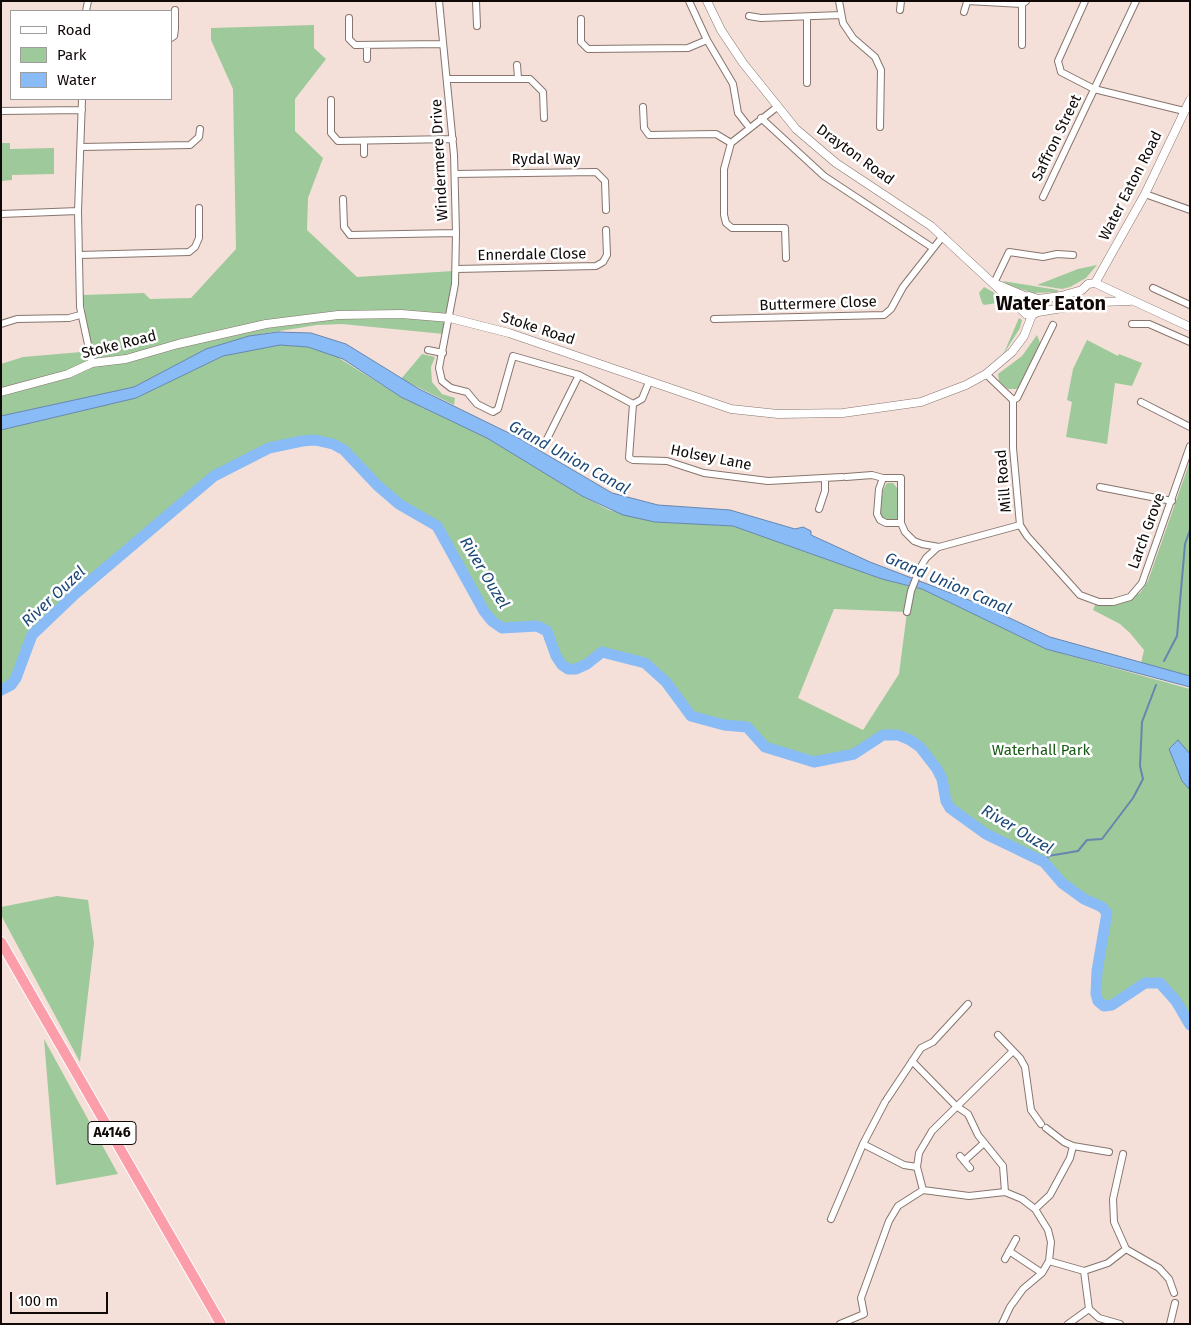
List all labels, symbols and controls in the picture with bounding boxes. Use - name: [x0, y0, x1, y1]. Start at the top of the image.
- legend: [10, 10, 172, 100]
- text: Road: [57, 21, 92, 39]
- text: Park: [57, 46, 87, 64]
- text: Water: [57, 71, 96, 89]
- street label: Saffron Street: [1028, 92, 1086, 184]
- street label: Windermere Drive: [428, 99, 452, 221]
- street label: Drayton Road: [813, 121, 897, 189]
- street label: Water Eaton Road: [1096, 128, 1166, 244]
- street label: Rydal Way: [512, 151, 580, 169]
- street label: Ennerdale Close: [477, 245, 587, 265]
- district label: Water Eaton: [996, 292, 1106, 316]
- street label: Buttermere Close: [759, 293, 877, 315]
- street label: Stoke Road: [499, 309, 577, 349]
- street label: Stoke Road: [80, 327, 158, 363]
- water label: Grand Union Canal: [505, 417, 633, 499]
- street label: Holsey Lane: [669, 441, 753, 475]
- street label: Mill Road: [992, 449, 1016, 513]
- street label: Larch Grove: [1125, 490, 1169, 572]
- water label: River Ouzel: [455, 534, 513, 612]
- water label: Grand Union Canal: [882, 549, 1014, 619]
- water label: River Ouzel: [18, 563, 90, 631]
- park label: Waterhall Park: [992, 742, 1090, 760]
- water label: River Ouzel: [978, 801, 1056, 859]
- road number: A4146: [88, 1122, 136, 1144]
- scale bar: [12, 1282, 110, 1314]
- text: 100 m: [18, 1292, 58, 1310]

